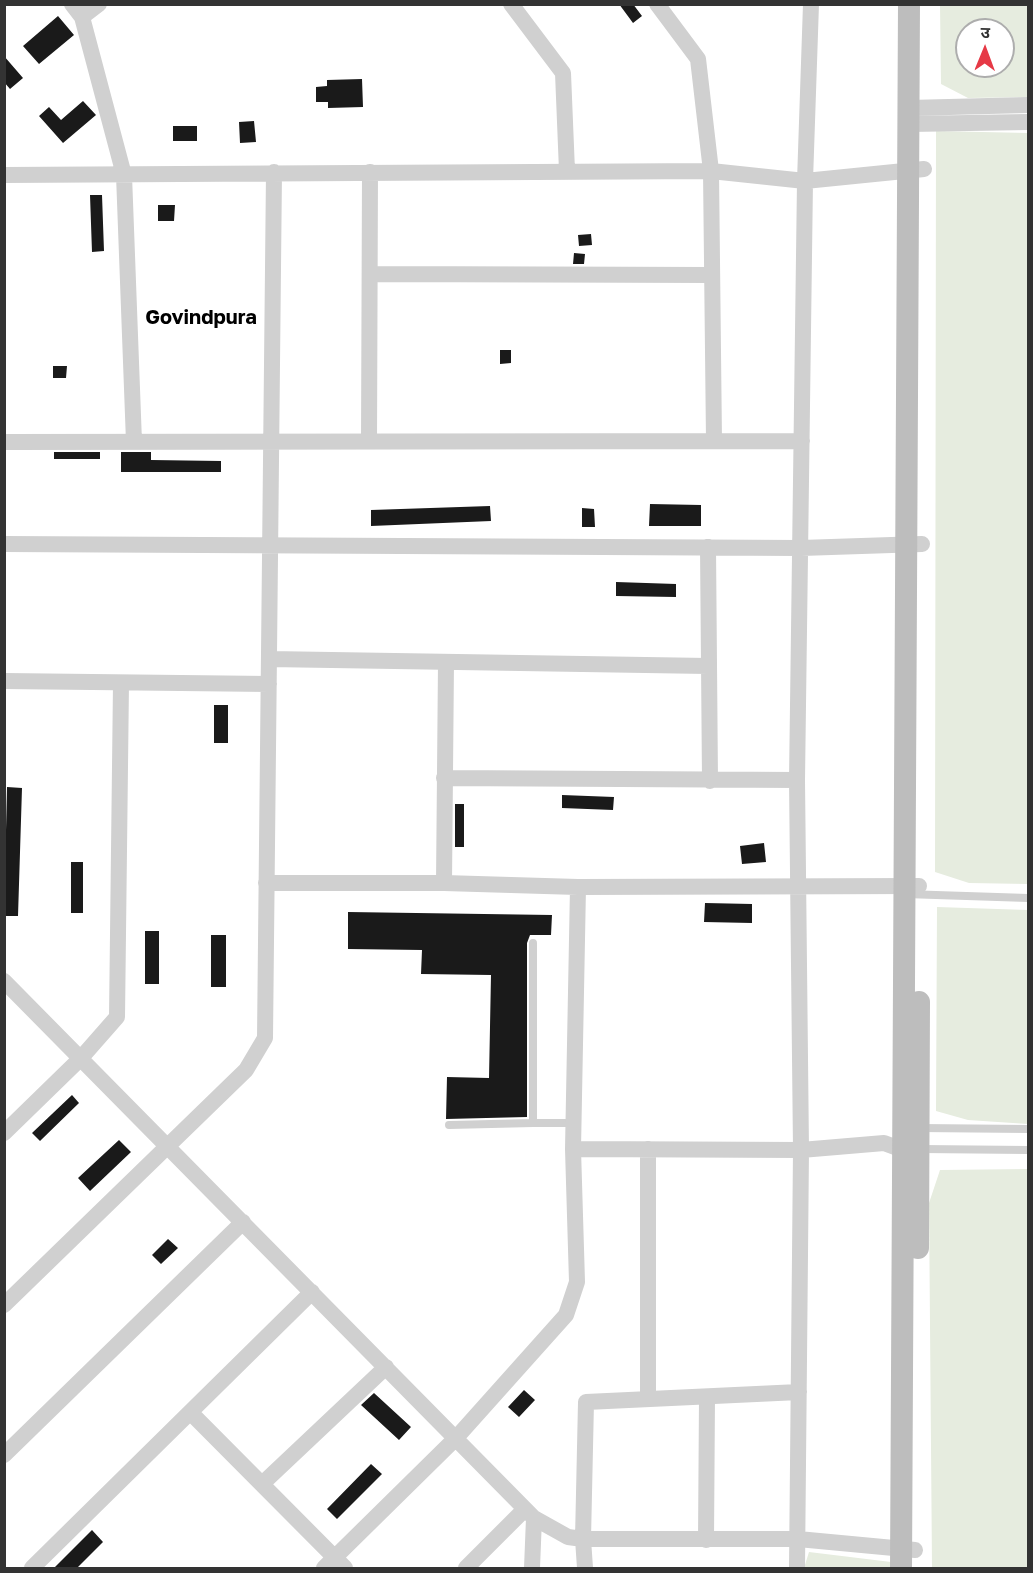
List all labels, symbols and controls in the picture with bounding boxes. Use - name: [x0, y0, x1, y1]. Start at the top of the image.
- north arrow: [955, 18, 1015, 78]
- text: उ: [980, 22, 990, 42]
- district label: Govindpura: [145, 306, 257, 330]

